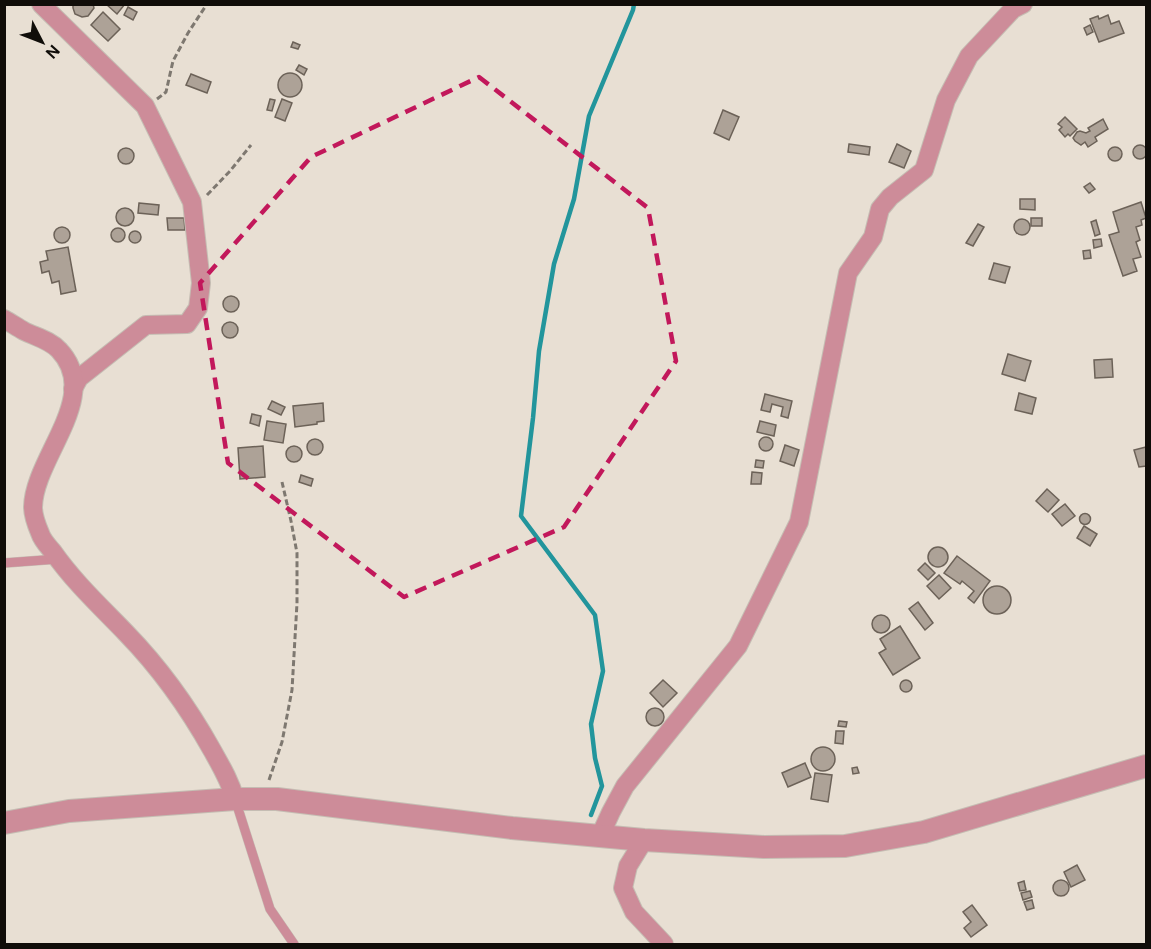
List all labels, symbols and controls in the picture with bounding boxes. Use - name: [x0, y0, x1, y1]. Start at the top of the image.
- north arrow: [12, 12, 72, 72]
- text: N: [41, 40, 64, 63]

